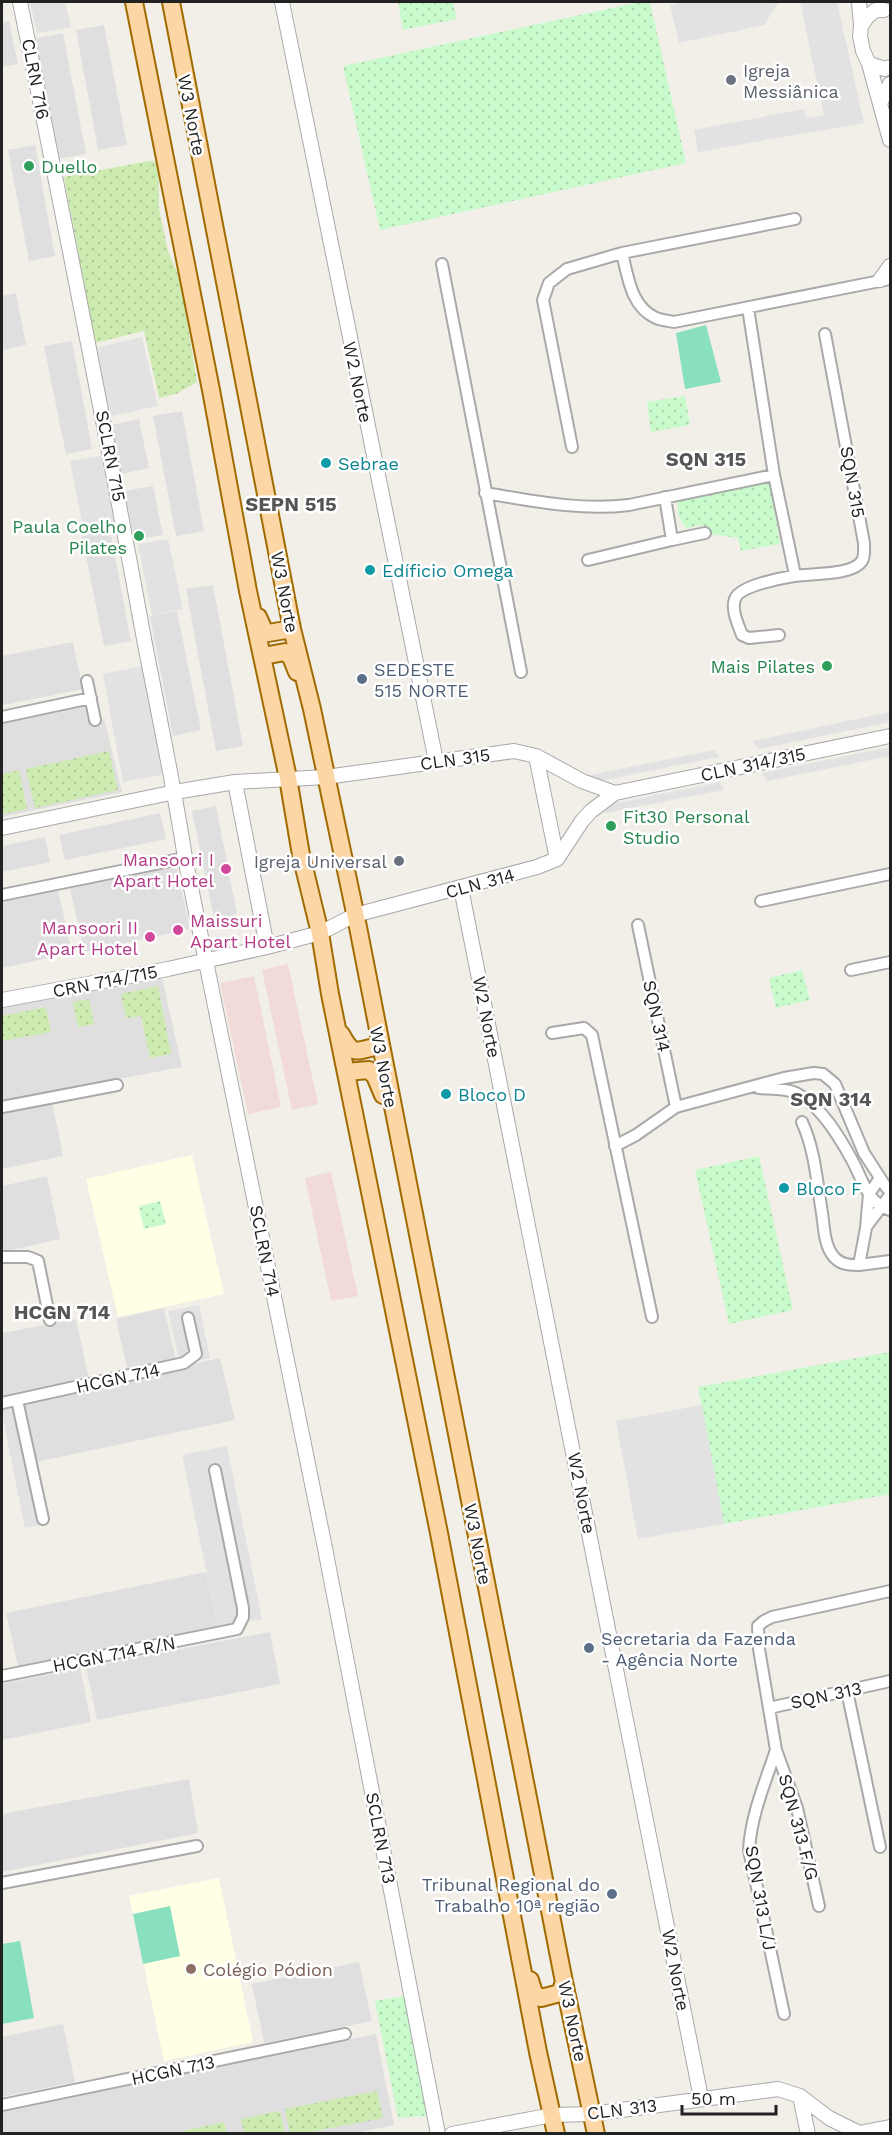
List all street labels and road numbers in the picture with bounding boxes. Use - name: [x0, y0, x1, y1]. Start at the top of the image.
- street label: CLRN 716: [18, 37, 54, 121]
- street label: W3 Norte: [174, 72, 210, 158]
- street label: W2 Norte: [339, 339, 377, 425]
- street label: SCLRN 715: [92, 408, 130, 504]
- street label: SQN 315: [836, 445, 870, 519]
- street label: W3 Norte: [267, 549, 303, 635]
- street label: CLN 314/315: [699, 743, 807, 785]
- street label: CLN 315: [419, 744, 491, 774]
- street label: CLN 314: [443, 864, 517, 902]
- street label: CRN 714/715: [51, 961, 159, 1001]
- street label: W2 Norte: [469, 974, 505, 1060]
- street label: SQN 314: [639, 978, 675, 1054]
- street label: W3 Norte: [366, 1024, 402, 1110]
- street label: SCLRN 714: [246, 1203, 284, 1299]
- street label: HCGN 714: [74, 1359, 162, 1397]
- street label: W2 Norte: [564, 1450, 600, 1536]
- street label: W3 Norte: [460, 1501, 496, 1587]
- street label: HCGN 714 R/N: [51, 1632, 177, 1676]
- street label: SQN 313: [788, 1677, 864, 1713]
- street label: SQN 313 F/G: [775, 1772, 823, 1882]
- street label: SCLRN 713: [362, 1790, 400, 1886]
- street label: SQN 313 L/J: [741, 1844, 781, 1952]
- street label: W2 Norte: [658, 1927, 694, 2013]
- street label: W3 Norte: [554, 1978, 592, 2064]
- street label: HCGN 713: [129, 2051, 217, 2089]
- street label: CLN 313: [586, 2094, 658, 2124]

